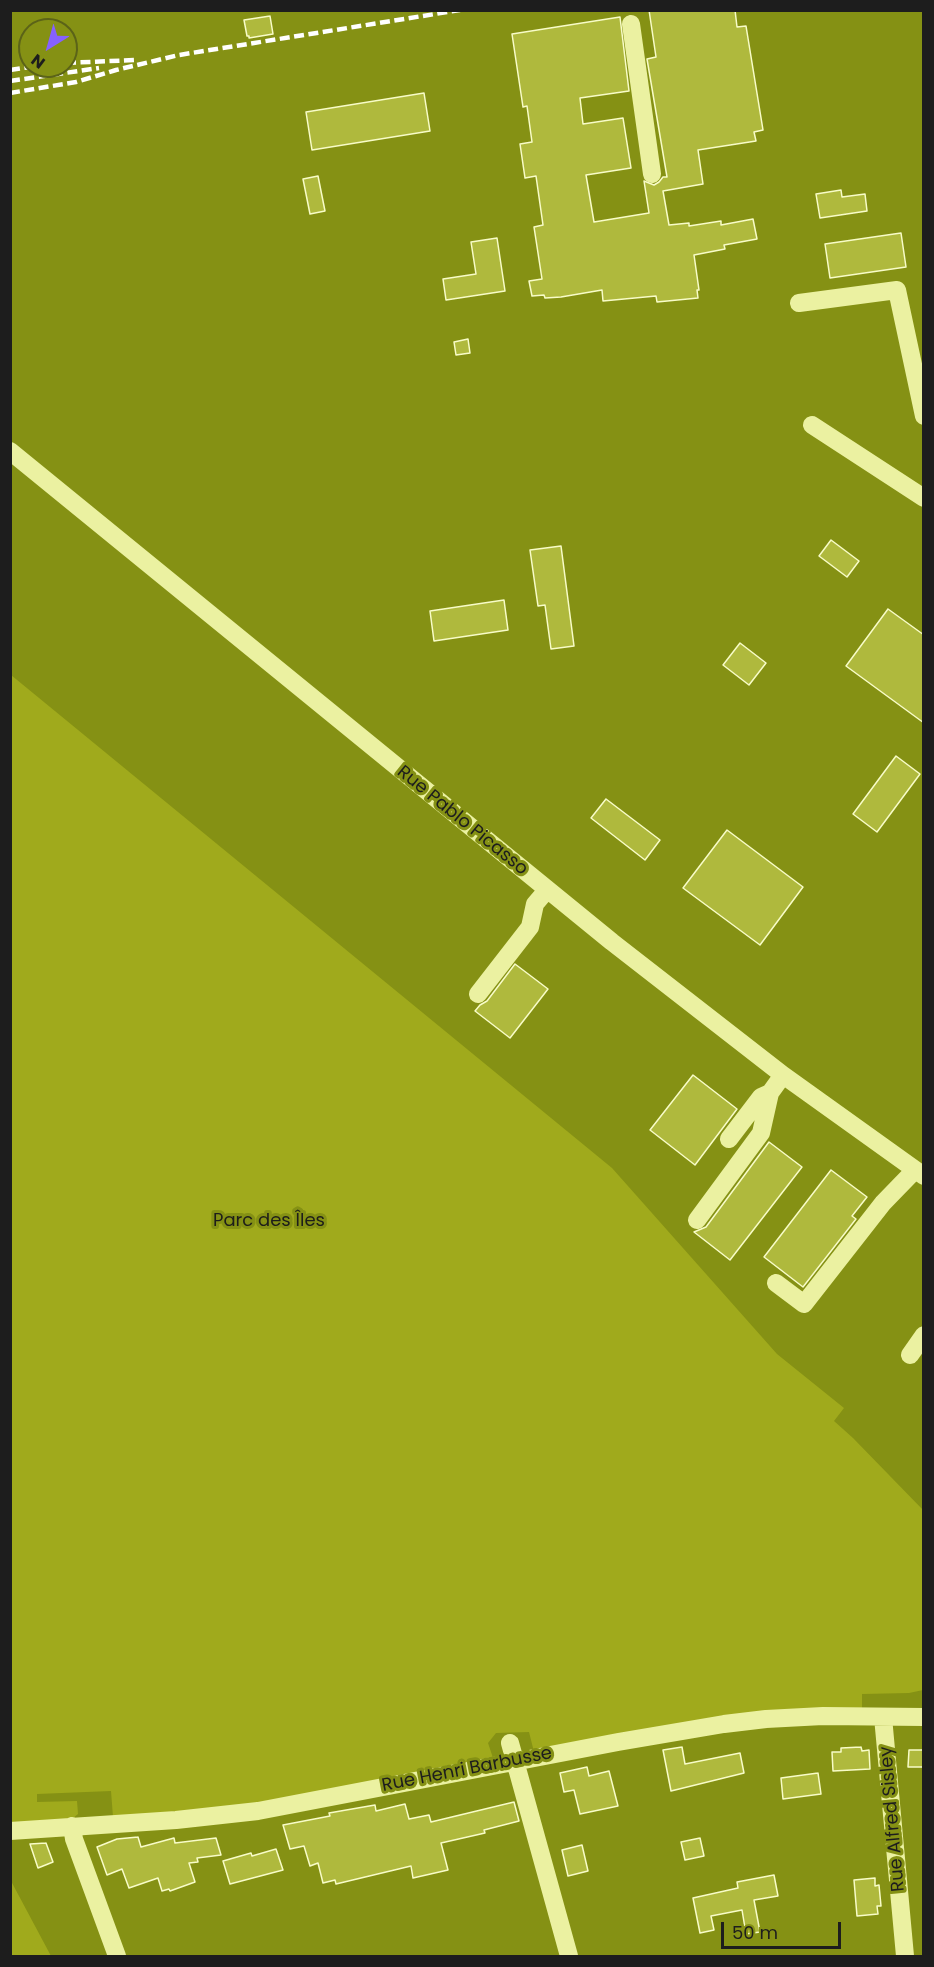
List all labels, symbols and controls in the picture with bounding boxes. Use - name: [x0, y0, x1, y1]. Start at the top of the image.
- north arrow: [18, 18, 78, 78]
- text: N: [26, 48, 50, 74]
- street label: Rue Pablo Picasso: [392, 762, 532, 880]
- park label: Parc des Îles: [213, 1210, 325, 1232]
- street label: Rue Henri Barbusse: [380, 1743, 554, 1797]
- street label: Rue Alfred Sisley: [876, 1745, 910, 1893]
- scale bar: [724, 1910, 844, 1948]
- text: 50 m: [732, 1920, 778, 1945]

